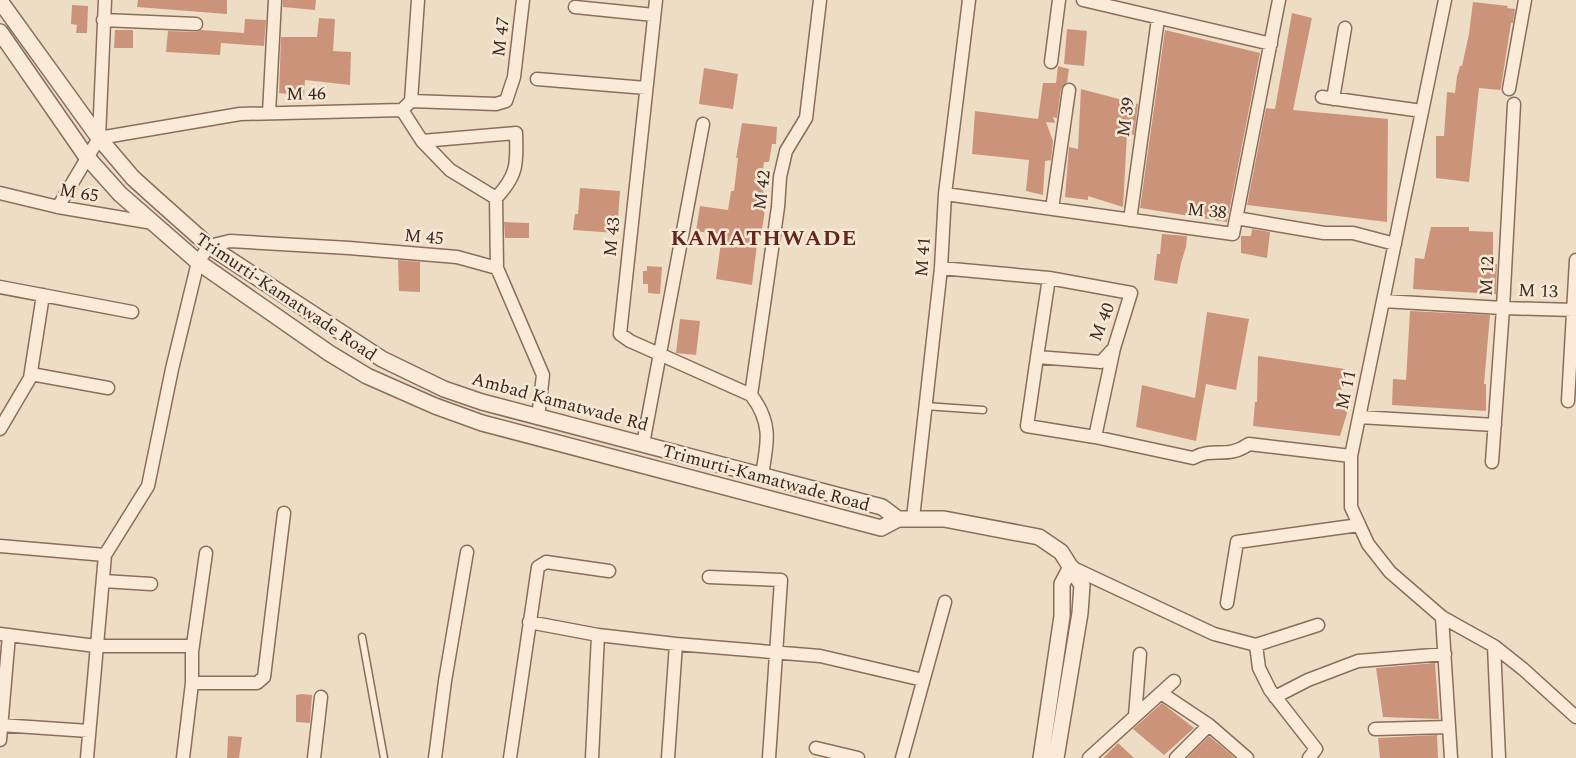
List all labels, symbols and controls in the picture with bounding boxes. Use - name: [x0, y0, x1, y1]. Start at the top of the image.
- street label: M 47: [485, 16, 517, 58]
- street label: M 46: [286, 80, 326, 108]
- street label: M 39: [1110, 95, 1142, 139]
- street label: M 42: [746, 169, 778, 211]
- street label: M 65: [57, 176, 101, 210]
- street label: M 38: [1186, 196, 1228, 226]
- street label: M 43: [596, 216, 628, 258]
- street label: M 45: [403, 222, 445, 252]
- district label: KAMATHWADE: [671, 222, 857, 255]
- street label: Trimurti-Kamatwade Road: [190, 226, 382, 368]
- street label: M 41: [908, 236, 938, 278]
- street label: M 12: [1472, 255, 1502, 297]
- street label: M 13: [1518, 277, 1558, 305]
- street label: M 40: [1082, 299, 1122, 345]
- street label: Ambad Kamatwade Rd: [469, 365, 651, 439]
- street label: M 11: [1329, 368, 1363, 412]
- street label: Trimurti-Kamatwade Road: [659, 437, 873, 519]

